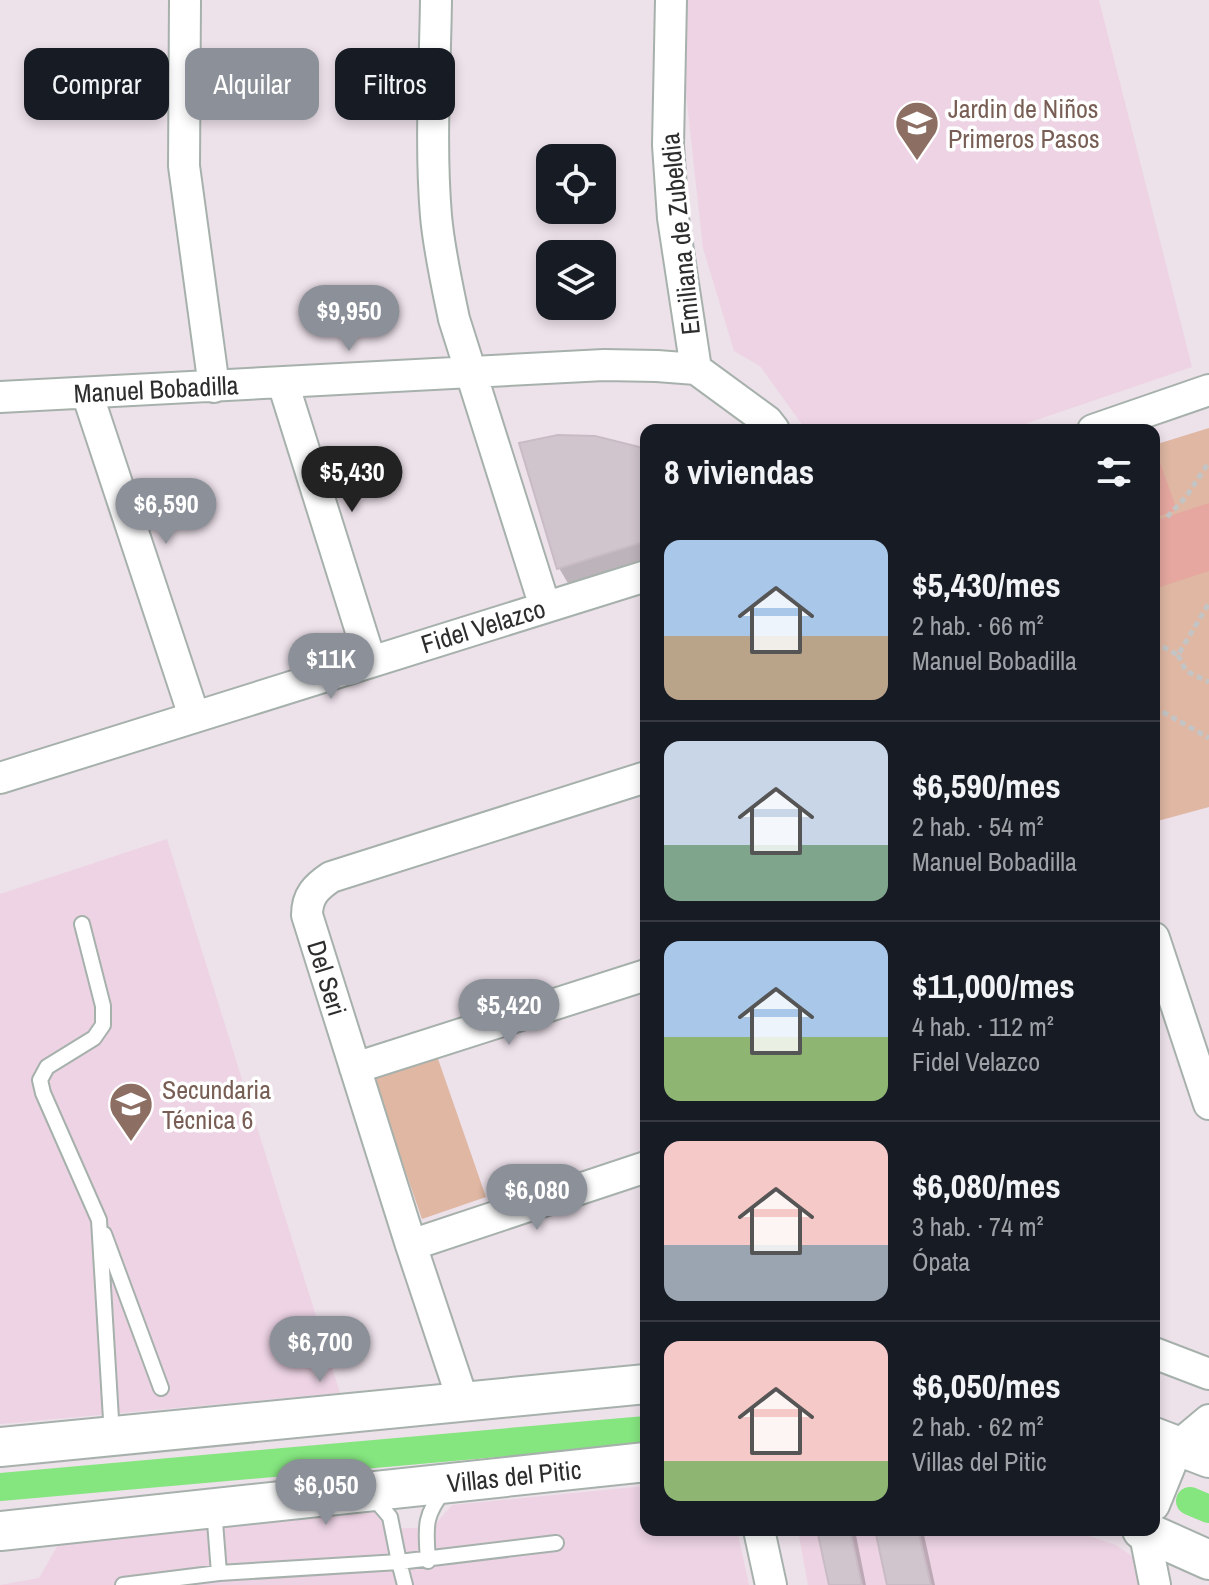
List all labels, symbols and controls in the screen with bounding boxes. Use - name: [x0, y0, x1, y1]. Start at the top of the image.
- chip: Comprar: [24, 48, 169, 120]
- chip: Alquilar: [185, 48, 319, 120]
- chip: Filtros: [335, 48, 455, 120]
- place label: Jardin de Niños Primeros Pasos: [948, 91, 1100, 156]
- school or university icon: Jardin de Niños Primeros Pasos: [893, 99, 941, 162]
- street label: Emiliana de Zubeldia: [652, 131, 708, 337]
- map controls: [536, 144, 616, 320]
- button: locate: [536, 144, 616, 224]
- button: layers: [536, 240, 616, 320]
- pin: $9,950: [284, 285, 414, 353]
- text: $9,950: [316, 293, 382, 328]
- street label: Manuel Bobadilla: [73, 367, 239, 411]
- pin: $5,430: [287, 446, 417, 514]
- text: 8 viviendas: [664, 449, 814, 495]
- icon: filters: [1092, 450, 1136, 494]
- text: $5,430: [319, 454, 385, 489]
- pin: $6,590: [101, 478, 231, 546]
- text: $6,590: [133, 486, 199, 521]
- text: $5,430/mes: [912, 562, 1061, 608]
- icon: home: [728, 572, 824, 668]
- street label: Fidel Velazco: [417, 591, 549, 661]
- text: 2 hab. · 66 m²: [912, 608, 1044, 643]
- pin: $11K: [284, 633, 378, 701]
- text: $11K: [306, 641, 356, 676]
- text: Manuel Bobadilla: [912, 643, 1077, 678]
- text: $6,590/mes: [912, 763, 1061, 809]
- icon: home: [728, 773, 824, 869]
- text: 2 hab. · 54 m²: [912, 809, 1044, 844]
- text: Manuel Bobadilla: [912, 844, 1077, 879]
- street label: Del Seri: [299, 936, 355, 1020]
- text: $11,000/mes: [912, 963, 1075, 1009]
- icon: home: [728, 973, 824, 1069]
- pin: $5,420: [444, 979, 574, 1047]
- text: $5,420: [476, 987, 542, 1022]
- text: 4 hab. · 112 m²: [912, 1009, 1054, 1044]
- text: Fidel Velazco: [912, 1044, 1040, 1079]
- place label: Secundaria Técnica 6: [162, 1072, 271, 1137]
- school or university icon: Secundaria Técnica 6: [107, 1080, 155, 1143]
- text: $6,080/mes: [912, 1163, 1061, 1209]
- pin: $6,080: [472, 1164, 602, 1232]
- text: $6,080: [504, 1172, 570, 1207]
- icon: home: [728, 1173, 824, 1269]
- text: 3 hab. · 74 m²: [912, 1209, 1044, 1244]
- text: Ópata: [912, 1244, 970, 1279]
- pin: $6,700: [255, 1316, 385, 1384]
- text: $6,700: [287, 1324, 353, 1359]
- text: $6,050/mes: [912, 1363, 1061, 1409]
- icon: home: [728, 1373, 824, 1469]
- text: 2 hab. · 62 m²: [912, 1409, 1044, 1444]
- text: Villas del Pitic: [912, 1444, 1047, 1479]
- street label: Villas del Pitic: [445, 1452, 583, 1500]
- pin: $6,050: [261, 1459, 391, 1527]
- text: $6,050: [293, 1467, 359, 1502]

